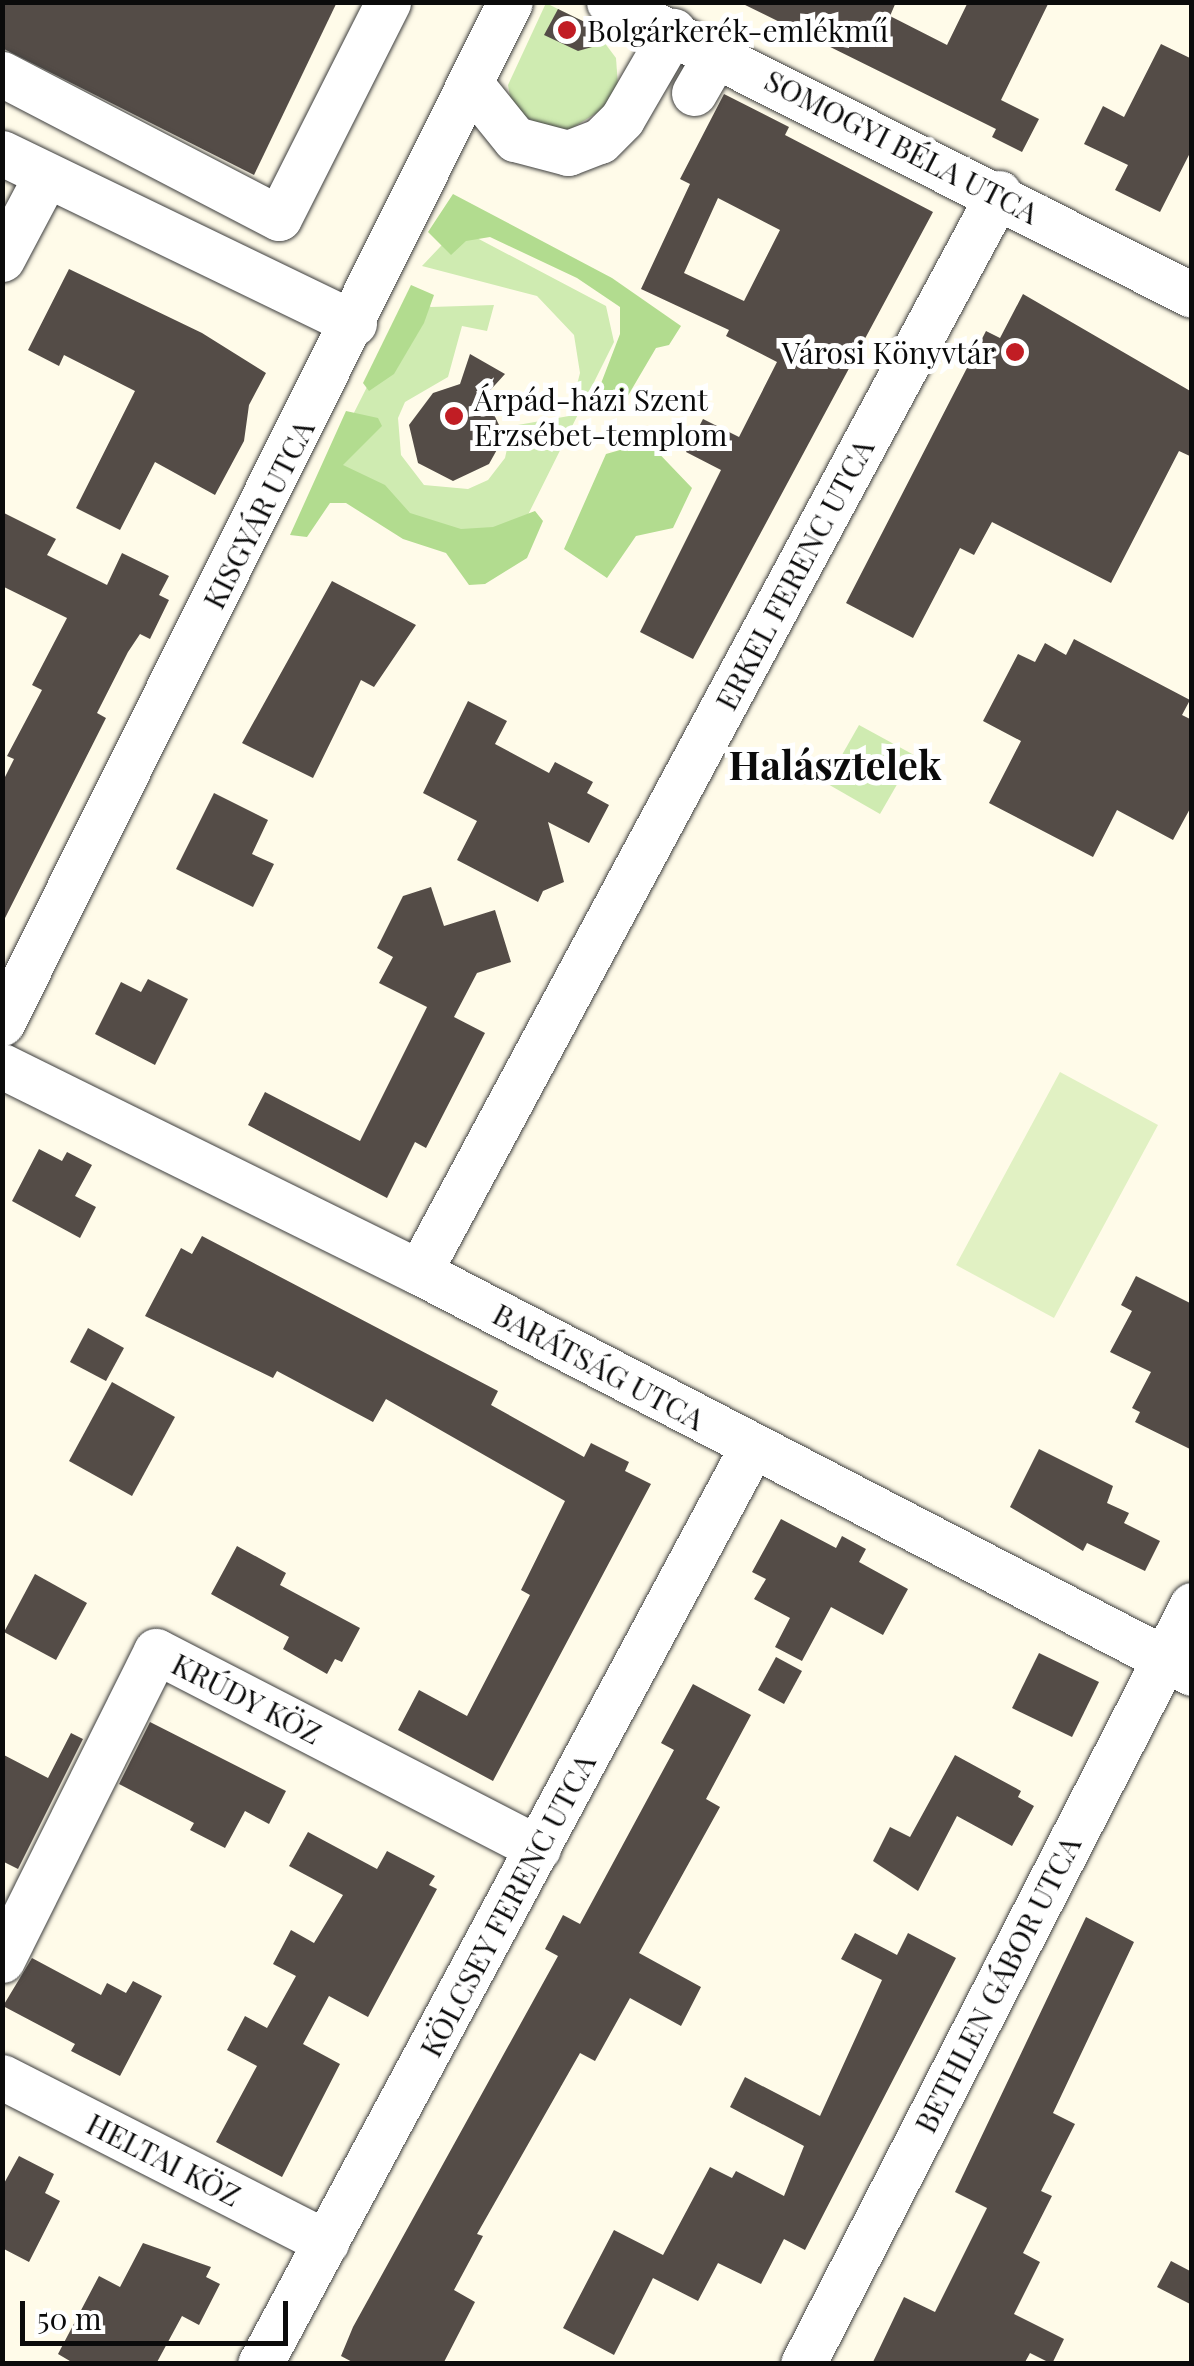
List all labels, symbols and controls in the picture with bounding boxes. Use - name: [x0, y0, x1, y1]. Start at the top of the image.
- place label: Bolgárkerék-emlékmű: [587, 12, 888, 48]
- marker: Bolgárkerék-emlékmű: [556, 19, 578, 41]
- street label: SOMOGYI BÉLA UTCA: [759, 61, 1045, 231]
- place label: Városi Könyvtár: [782, 334, 995, 370]
- marker: Városi Könyvtár: [1004, 341, 1026, 363]
- place label: Árpád-házi Szent Erzsébet-templom: [474, 381, 727, 452]
- marker: Árpád-házi Szent Erzsébet-templom: [443, 405, 465, 427]
- street label: KISGYÁR UTCA: [195, 414, 321, 614]
- street label: ERKEL FERENC UTCA: [707, 432, 881, 716]
- district label: Halásztelek: [729, 740, 941, 788]
- street label: BARÁTSÁG UTCA: [487, 1295, 711, 1437]
- street label: KRÚDY KÖZ: [166, 1645, 328, 1751]
- street label: KÖLCSEY FERENC UTCA: [412, 1747, 602, 2063]
- street label: BETHLEN GÁBOR UTCA: [906, 1830, 1088, 2138]
- street label: HELTAI KÖZ: [81, 2105, 247, 2213]
- scale bar: [25, 2281, 292, 2343]
- text: 50 m: [37, 2298, 102, 2338]

